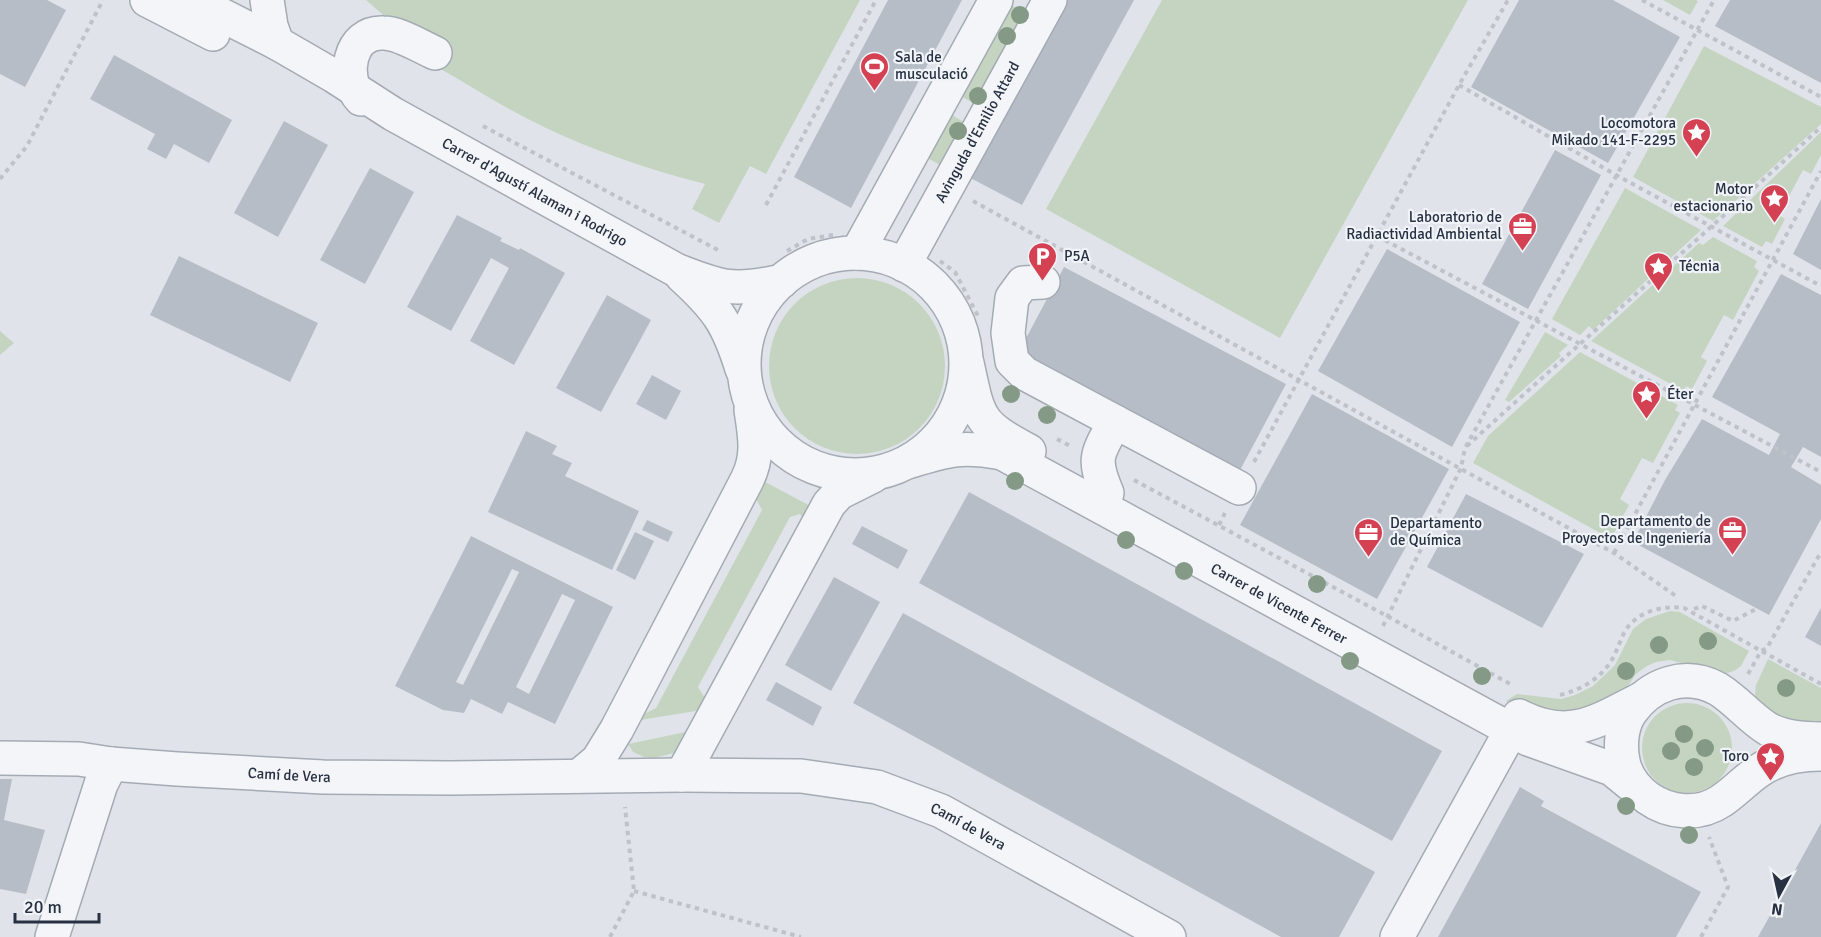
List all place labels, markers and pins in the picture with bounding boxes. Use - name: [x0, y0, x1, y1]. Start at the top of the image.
- place label: Sala de musculació: [895, 48, 968, 83]
- sports icon: Sala de musculació: [858, 50, 890, 92]
- place label: Locomotora Mikado 141-F-2295: [1551, 114, 1676, 149]
- place icon: Locomotora Mikado 141-F-2295: [1681, 116, 1713, 158]
- place label: Motor estacionario: [1674, 180, 1753, 215]
- place icon: Motor estacionario: [1758, 182, 1790, 224]
- place label: Laboratorio de Radiactividad Ambiental: [1346, 208, 1502, 243]
- office icon: Laboratorio de Radiactividad Ambiental: [1507, 210, 1539, 252]
- parking icon: P5A: [1027, 240, 1059, 282]
- place label: P5A: [1064, 247, 1090, 265]
- place icon: Técnia: [1642, 250, 1674, 292]
- place label: Técnia: [1679, 257, 1720, 275]
- place icon: Éter: [1630, 378, 1662, 420]
- place label: Éter: [1667, 384, 1694, 403]
- place label: Departamento de Proyectos de Ingeniería: [1562, 512, 1711, 547]
- place label: Departamento de Química: [1390, 514, 1482, 549]
- office icon: Departamento de Proyectos de Ingeniería: [1716, 514, 1748, 556]
- office icon: Departamento de Química: [1353, 516, 1385, 558]
- place icon: Toro: [1754, 740, 1786, 782]
- place label: Toro: [1722, 747, 1749, 765]

